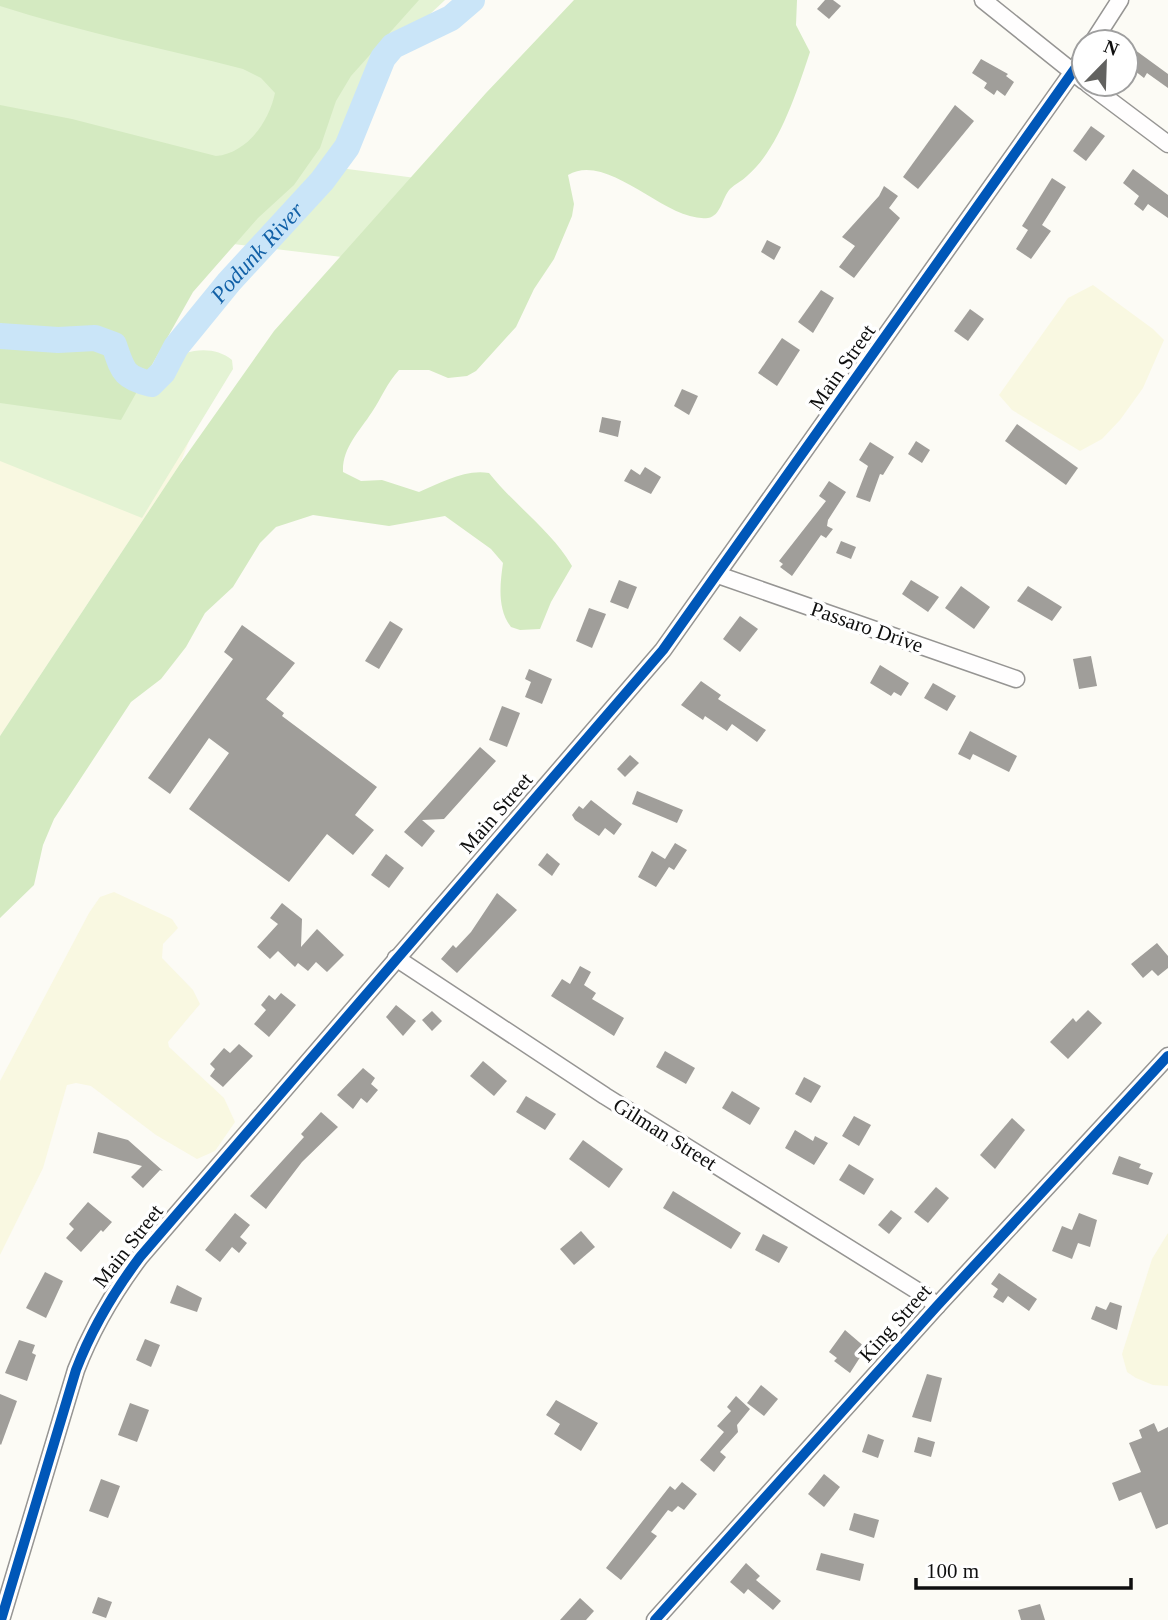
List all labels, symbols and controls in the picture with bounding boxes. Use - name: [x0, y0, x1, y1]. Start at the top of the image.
- north arrow: [1070, 28, 1140, 98]
- text: N: [1101, 35, 1122, 60]
- water label: Podunk River: [205, 197, 309, 308]
- street label: Main Street: [804, 320, 880, 414]
- street label: Passaro Drive: [808, 597, 926, 657]
- street label: Main Street: [455, 768, 537, 858]
- street label: Gilman Street: [609, 1093, 721, 1175]
- street label: Main Street: [88, 1200, 168, 1292]
- street label: King Street: [854, 1279, 936, 1367]
- scale bar: [916, 1546, 1131, 1590]
- text: 100 m: [926, 1559, 979, 1583]

